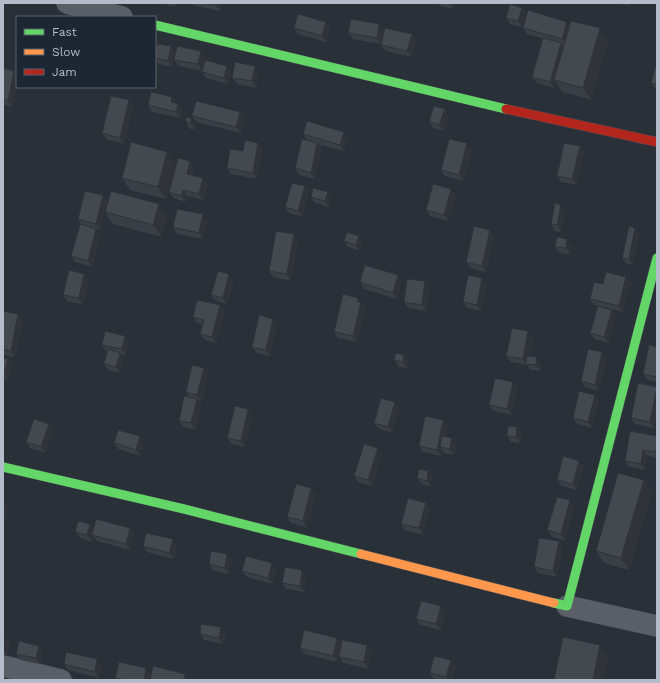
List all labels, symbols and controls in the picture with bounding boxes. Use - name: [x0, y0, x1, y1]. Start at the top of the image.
- legend: [16, 16, 156, 88]
- text: Fast: [52, 25, 77, 39]
- text: Slow: [52, 45, 80, 59]
- text: Jam: [52, 65, 77, 79]

